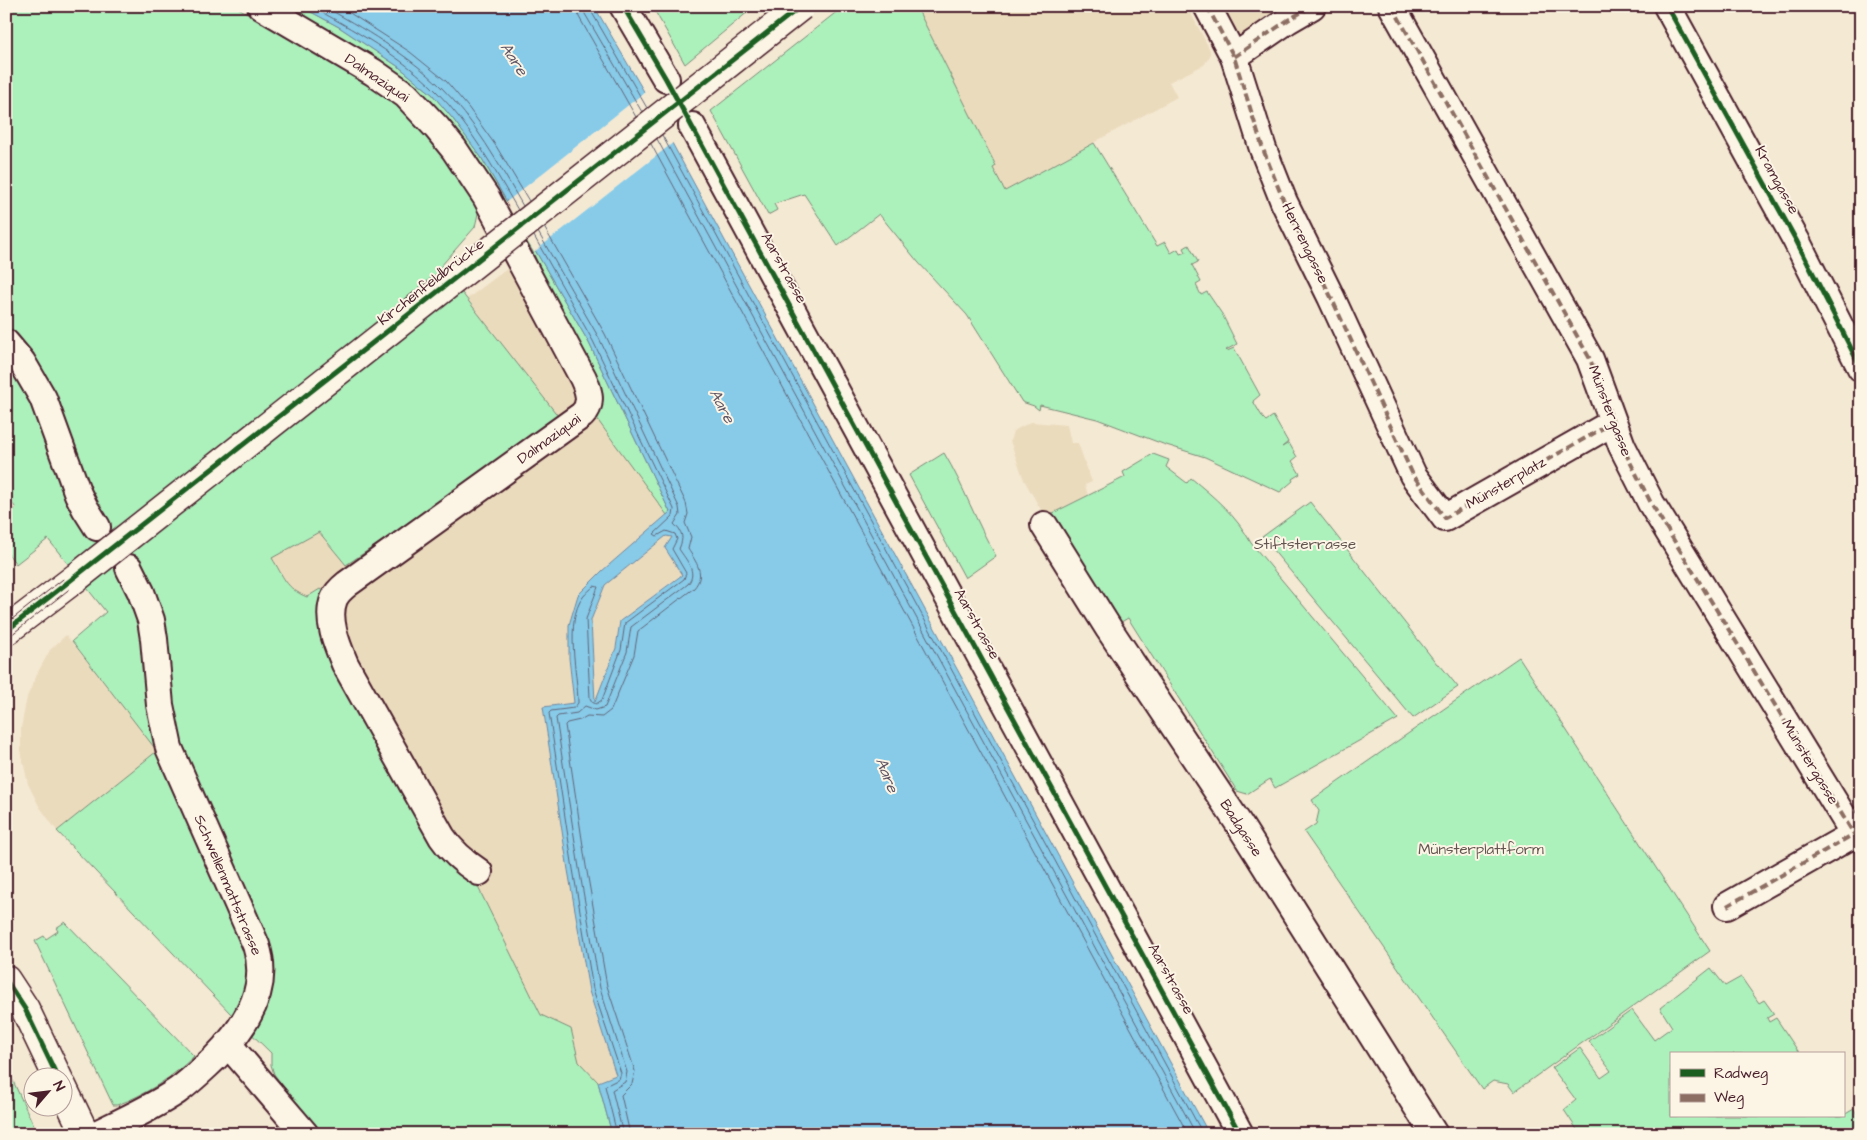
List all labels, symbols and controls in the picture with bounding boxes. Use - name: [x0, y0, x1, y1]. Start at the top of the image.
- water label: Aare: [495, 38, 534, 81]
- street label: Dalmaziquai: [340, 49, 414, 108]
- street label: Kramgasse: [1749, 142, 1804, 218]
- street label: Herrengasse: [1275, 199, 1334, 288]
- street label: Aarstrasse: [756, 229, 812, 307]
- street label: Kirchenfeldbrücke: [373, 234, 489, 330]
- street label: Münstergasse: [1582, 362, 1637, 460]
- water label: Aare: [704, 385, 741, 428]
- street label: Dalmaziquai: [513, 408, 586, 469]
- street label: Münsterplatz: [1462, 451, 1550, 514]
- park label: Stiftsterrasse: [1254, 534, 1356, 555]
- street label: Aarstrasse: [949, 585, 1005, 663]
- street label: Münstergasse: [1775, 715, 1844, 809]
- water label: Aare: [870, 754, 904, 797]
- street label: Badgasse: [1214, 795, 1267, 861]
- street label: Schwellenmattstrasse: [189, 811, 267, 959]
- park label: Münsterplattform: [1418, 839, 1544, 860]
- street label: Aarstrasse: [1143, 940, 1199, 1018]
- legend: [1670, 1052, 1844, 1118]
- text: Radweg: [1714, 1063, 1768, 1085]
- north arrow: [22, 1068, 72, 1118]
- text: N: [48, 1078, 70, 1095]
- text: Weg: [1714, 1087, 1744, 1109]

